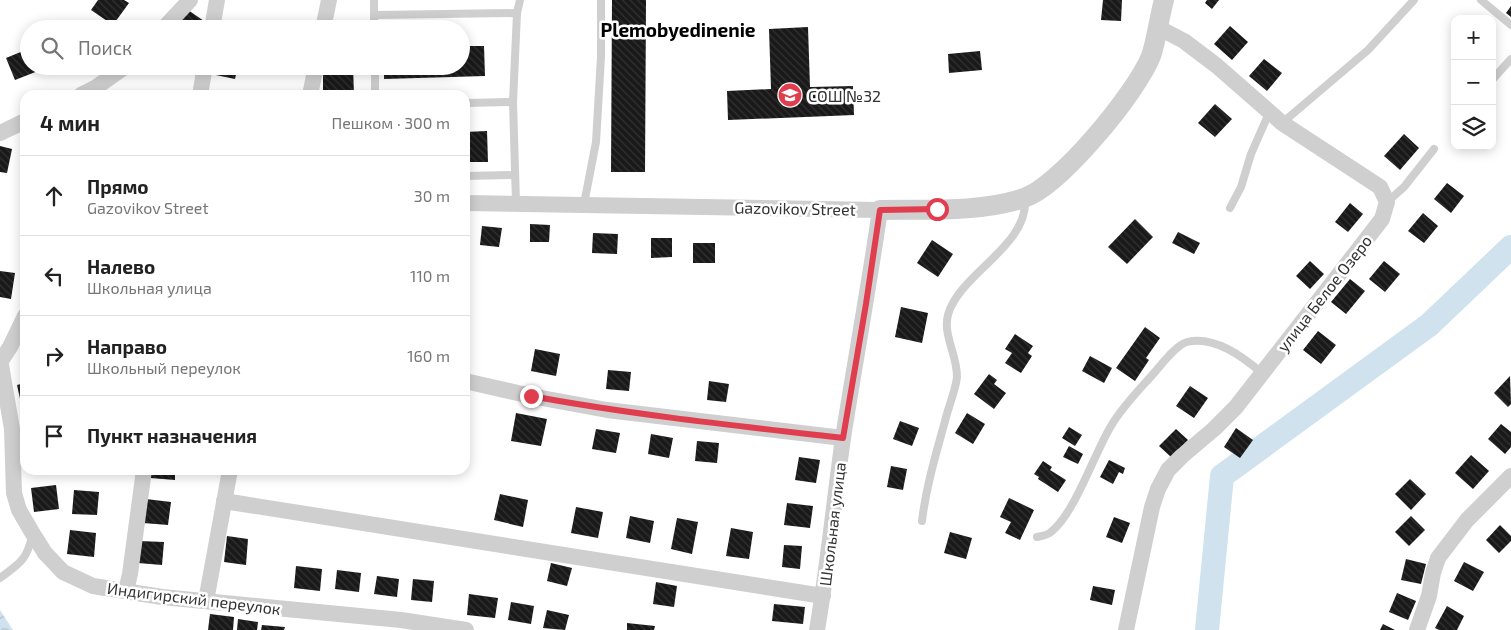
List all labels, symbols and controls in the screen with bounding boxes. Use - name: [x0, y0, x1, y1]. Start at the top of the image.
- map controls: [1451, 15, 1496, 150]
- button: +: [1451, 15, 1496, 60]
- district label: Plemobyedinenie: [600, 18, 756, 42]
- search box: [20, 20, 470, 75]
- icon: search: [38, 34, 66, 62]
- text: Поиск: [78, 36, 132, 59]
- button: −: [1451, 60, 1496, 105]
- school or university icon: СОШ №32: [777, 82, 803, 108]
- place label: СОШ №32: [808, 86, 881, 105]
- button: layers: [1451, 105, 1496, 150]
- text: 4 мин: [40, 110, 100, 135]
- text: Пешком · 300 m: [331, 113, 450, 132]
- text: Прямо: [87, 175, 149, 198]
- icon: ahead: [40, 182, 68, 210]
- text: 30 m: [414, 186, 450, 205]
- street label: Gazovikov Street: [734, 197, 856, 219]
- text: Gazovikov Street: [87, 198, 208, 217]
- route start: [926, 198, 949, 221]
- street label: улица Белое Озеро: [1273, 231, 1376, 356]
- text: Налево: [87, 255, 155, 278]
- icon: left: [40, 262, 68, 290]
- text: 110 m: [410, 266, 450, 285]
- text: Школьная улица: [87, 278, 212, 297]
- text: Направо: [87, 335, 167, 358]
- icon: right: [40, 342, 68, 370]
- text: 160 m: [407, 346, 450, 365]
- text: Школьный переулок: [87, 358, 241, 377]
- route end: [520, 385, 543, 408]
- icon: arrive: [40, 422, 68, 450]
- text: Пункт назначения: [87, 424, 257, 447]
- street label: Школьная улица: [815, 461, 850, 587]
- street label: Индигирский переулок: [106, 578, 282, 619]

